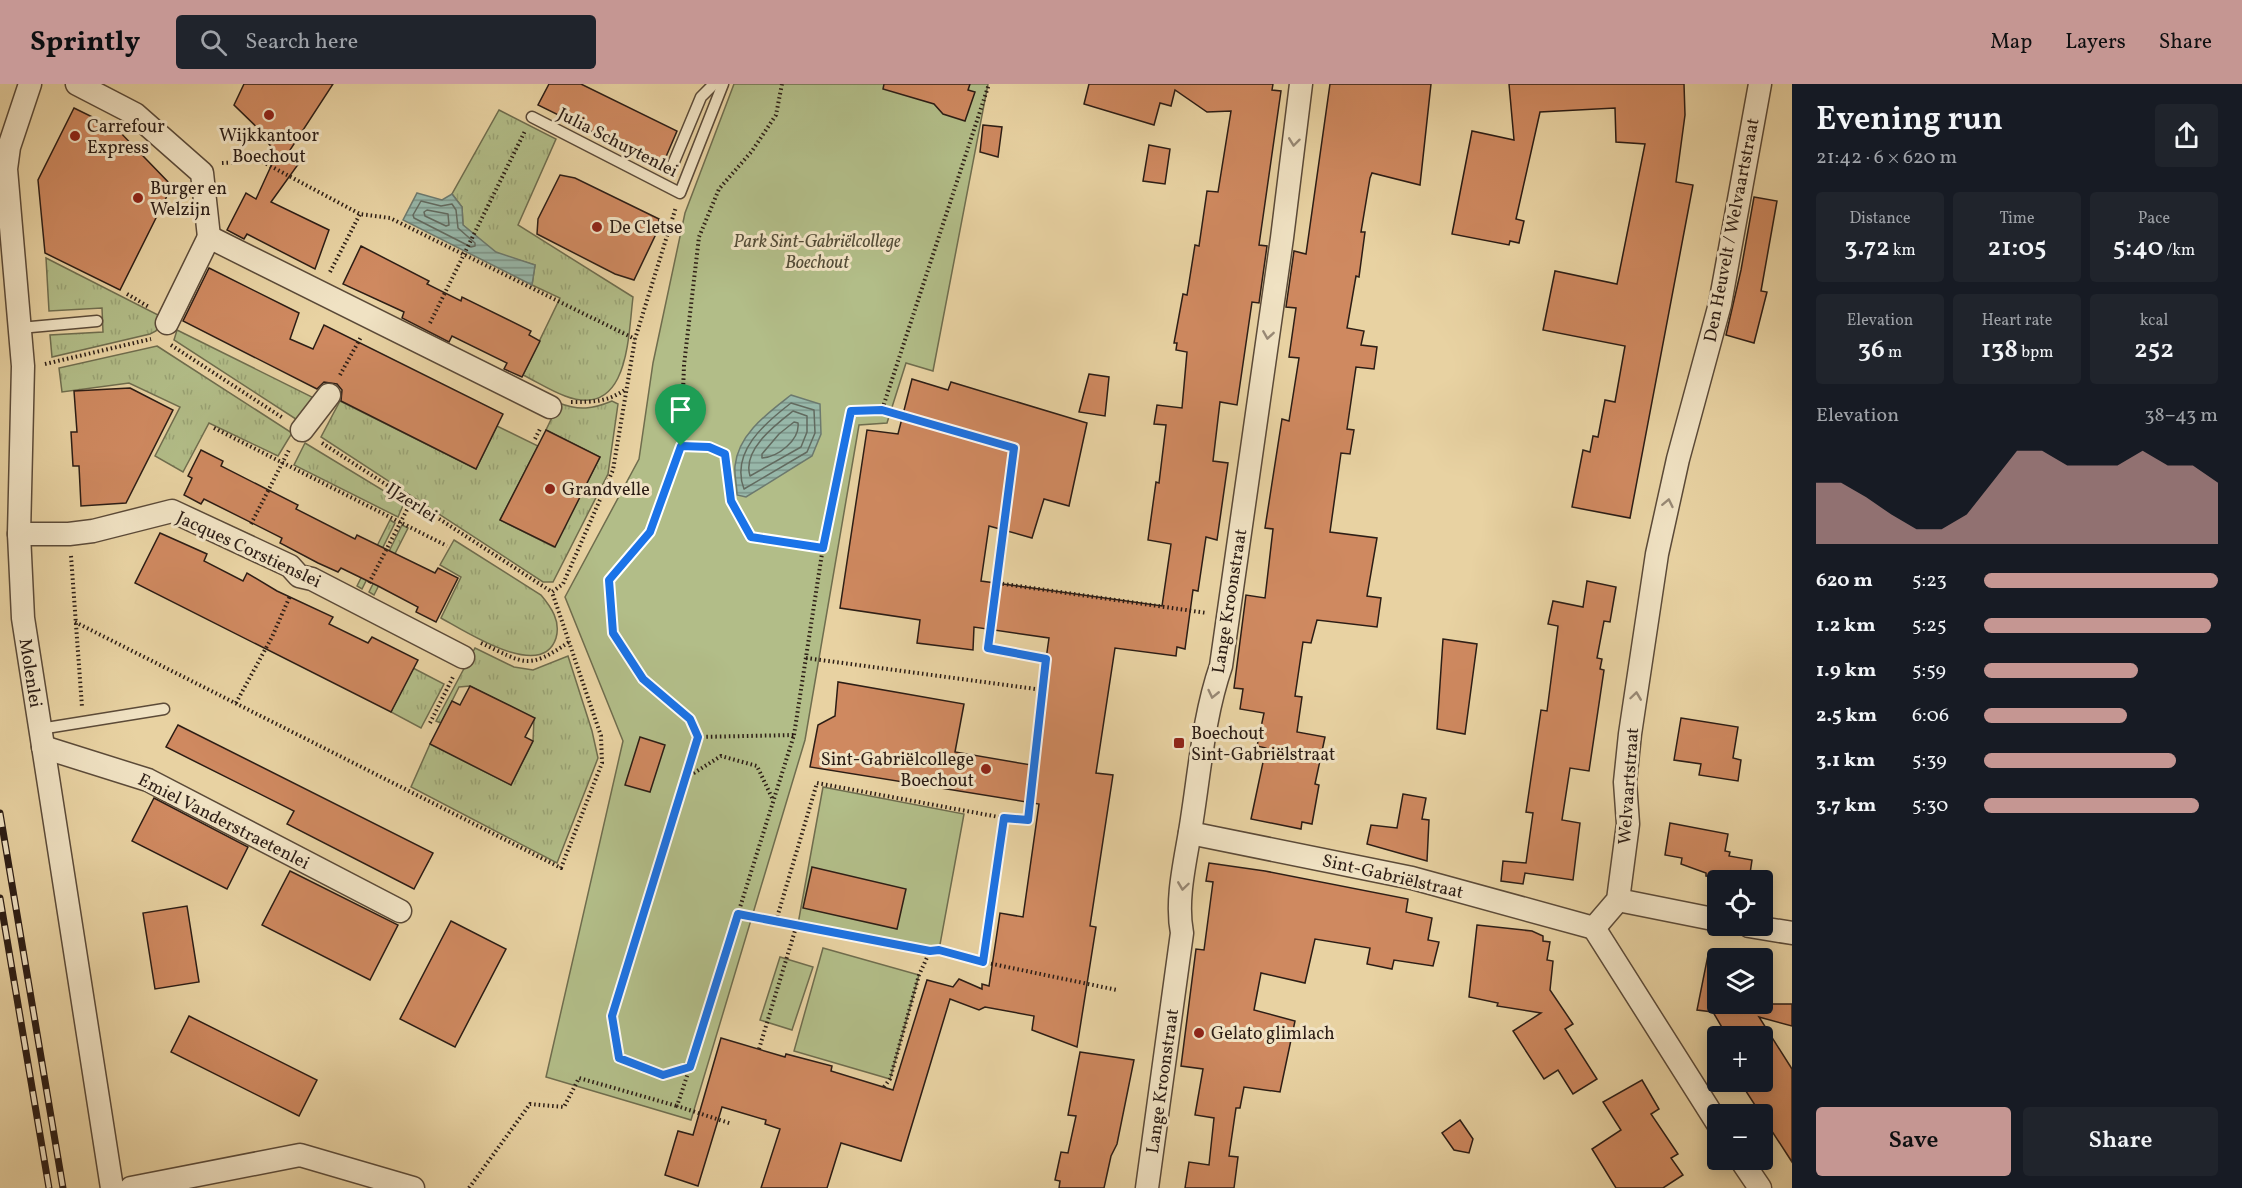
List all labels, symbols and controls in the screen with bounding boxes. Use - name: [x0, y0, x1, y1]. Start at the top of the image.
- search box: [176, 15, 596, 69]
- text: Sprintly: [30, 23, 140, 62]
- icon: search: [197, 26, 230, 59]
- text: Search here: [245, 27, 358, 58]
- text: Map: [1990, 28, 2032, 57]
- text: Layers: [2065, 28, 2126, 57]
- text: Share: [2159, 28, 2212, 57]
- text: Evening run: [1816, 98, 2003, 144]
- street label: Julia Schuytenlei: [553, 102, 682, 184]
- button: share: [2155, 104, 2218, 167]
- marker: Wijkkantoor Boechout: [262, 108, 276, 122]
- place label: Carrefour Express: [87, 115, 165, 161]
- street label: Den Heuvelt / Welvaartstraat: [1698, 116, 1766, 345]
- place label: Wijkkantoor Boechout: [219, 124, 319, 170]
- marker: Carrefour Express: [68, 129, 82, 143]
- one-way arrow: [1288, 137, 1301, 147]
- text: 21:42 · 6 × 620 m: [1816, 144, 1957, 172]
- place label: Burger en Welzijn: [150, 177, 227, 223]
- marker: Burger en Welzijn: [131, 191, 145, 205]
- text: Distance: [1849, 208, 1911, 230]
- text: Time: [1999, 208, 2035, 230]
- text: Pace: [2138, 208, 2170, 230]
- place label: De Cletse: [609, 216, 683, 241]
- marker: De Cletse: [590, 220, 604, 234]
- park label: Park Sint-Gabriëlcollege Boechout: [733, 230, 901, 276]
- text: 3.72: [1844, 230, 1890, 266]
- text: 21:05: [1987, 230, 2047, 266]
- text: 5:40: [2113, 230, 2163, 266]
- text: km: [1890, 240, 1916, 262]
- text: /km: [2163, 240, 2195, 262]
- text: Elevation: [1847, 310, 1913, 332]
- text: Heart rate: [1982, 310, 2052, 332]
- text: kcal: [2140, 310, 2168, 332]
- one-way arrow: [1262, 331, 1274, 340]
- text: 36: [1858, 332, 1885, 368]
- text: 138: [1981, 332, 2018, 368]
- text: 252: [2134, 332, 2174, 368]
- text: m: [1885, 342, 1902, 364]
- text: bpm: [2018, 342, 2053, 364]
- pin: [655, 384, 706, 446]
- icon: arrive: [664, 393, 697, 426]
- text: Elevation: [1816, 402, 1899, 430]
- text: 38–43 m: [2144, 402, 2218, 430]
- street label: IJzerlei: [381, 477, 442, 529]
- place label: Grandvelle: [562, 478, 650, 503]
- marker: Grandvelle: [543, 482, 557, 496]
- one-way arrow: [1661, 499, 1674, 509]
- street label: Jacques Corstienslei: [172, 506, 325, 595]
- street label: Lange Kroonstraat: [1207, 527, 1254, 675]
- text: 620 m: [1816, 567, 1873, 595]
- text: 5:23: [1912, 567, 1947, 595]
- text: 1.2 km: [1816, 612, 1876, 640]
- text: 5:25: [1912, 612, 1947, 640]
- street label: Molenlei: [12, 637, 47, 710]
- text: 1.9 km: [1816, 657, 1876, 685]
- text: 5:59: [1912, 657, 1946, 685]
- one-way arrow: [1207, 688, 1220, 698]
- one-way arrow: [1630, 691, 1642, 700]
- text: 2.5 km: [1816, 702, 1877, 730]
- text: 6:06: [1912, 702, 1949, 730]
- place label: Boechout Sint-Gabriëlstraat: [1191, 722, 1335, 768]
- street label: Welvaartstraat: [1613, 727, 1646, 846]
- marker: Boechout Sint-Gabriëlstraat: [1172, 736, 1186, 750]
- text: 3.1 km: [1816, 747, 1875, 775]
- text: 5:39: [1912, 747, 1947, 775]
- place label: Sint-Gabriëlcollege Boechout: [821, 748, 974, 794]
- marker: Sint-Gabriëlcollege Boechout: [979, 762, 993, 776]
- street label: Emiel Vanderstraetenlei: [133, 768, 313, 877]
- text: 3.7 km: [1816, 792, 1876, 820]
- text: 5:30: [1912, 792, 1948, 820]
- street label: Sint-Gabriëlstraat: [1320, 849, 1466, 906]
- map controls: [1707, 870, 1773, 1170]
- button: locate: [1707, 870, 1773, 936]
- one-way arrow: [1177, 882, 1189, 891]
- button: layers: [1707, 948, 1773, 1014]
- street label: Lange Kroonstraat: [1141, 1007, 1186, 1155]
- place label: Gelato glimlach: [1211, 1022, 1335, 1047]
- marker: Gelato glimlach: [1192, 1026, 1206, 1040]
- button: +: [1707, 1026, 1773, 1092]
- button: −: [1707, 1104, 1773, 1170]
- button: Save: [1816, 1107, 2011, 1176]
- button: Share: [2023, 1107, 2218, 1176]

